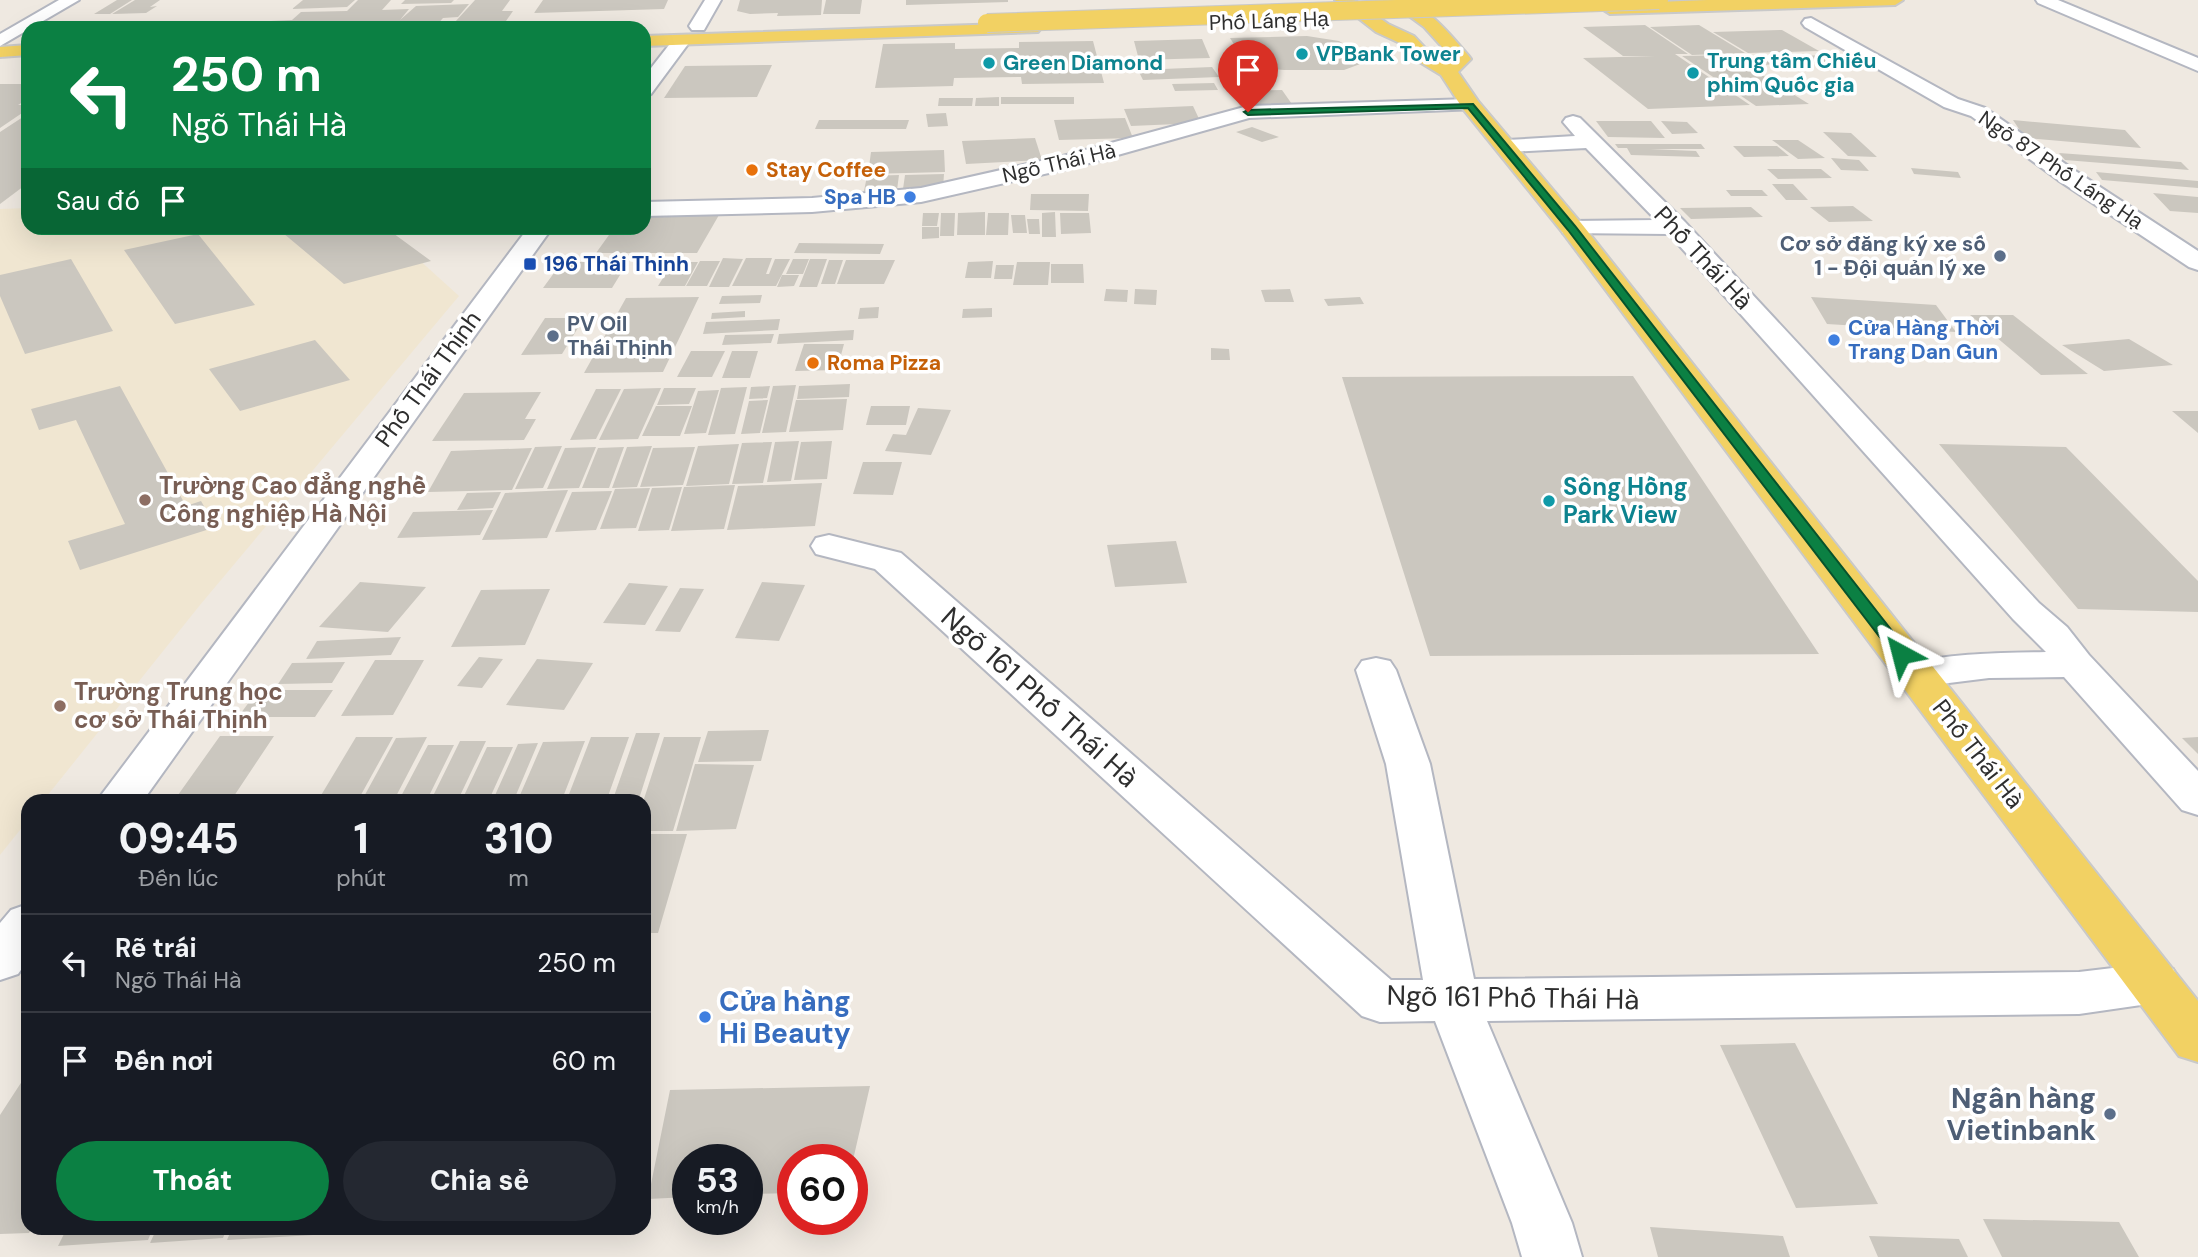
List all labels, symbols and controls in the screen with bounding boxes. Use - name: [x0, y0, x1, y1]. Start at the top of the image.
- street label: Phố Láng Hạ: [1208, 5, 1330, 37]
- pin: [1218, 40, 1278, 112]
- place label: VPBank Tower: [1316, 40, 1461, 68]
- text: 250 m: [171, 42, 322, 106]
- marker: VPBank Tower: [1294, 46, 1310, 62]
- place label: Trung tâm Chiếu phim Quốc gia: [1707, 47, 1876, 99]
- icon: left: [56, 49, 147, 140]
- place label: Green Diamond: [1003, 49, 1163, 77]
- icon: arrive: [1229, 51, 1267, 89]
- marker: Green Diamond: [981, 55, 997, 71]
- marker: Trung tâm Chiếu phim Quốc gia: [1685, 65, 1701, 81]
- text: Ngõ Thái Hà: [171, 104, 347, 146]
- street label: Ngõ 87 Phố Láng Hạ: [1973, 104, 2149, 236]
- street label: Ngõ Thái Hà: [1000, 136, 1118, 190]
- place label: Stay Coffee: [766, 156, 886, 184]
- marker: Stay Coffee: [744, 162, 760, 178]
- icon: arrive: [154, 182, 192, 220]
- place label: Spa HB: [824, 183, 896, 211]
- text: Sau đó: [56, 184, 140, 218]
- marker: Spa HB: [902, 189, 918, 205]
- street label: Phố Thái Hà: [1648, 199, 1759, 316]
- place label: Cơ sở đăng ký xe số 1 - Đội quản lý xe: [1780, 230, 1986, 282]
- marker: Cơ sở đăng ký xe số 1 - Đội quản lý xe: [1992, 248, 2008, 264]
- place label: 196 Thái Thịnh: [544, 250, 689, 278]
- marker: 196 Thái Thịnh: [522, 256, 538, 272]
- street label: Phố Thái Thịnh: [368, 304, 487, 453]
- place label: PV Oil Thái Thịnh: [567, 310, 673, 362]
- place label: Cửa Hàng Thời Trang Dan Gun: [1848, 314, 2000, 366]
- marker: PV Oil Thái Thịnh: [545, 328, 561, 344]
- marker: Cửa Hàng Thời Trang Dan Gun: [1826, 332, 1842, 348]
- place label: Roma Pizza: [827, 349, 941, 377]
- marker: Roma Pizza: [805, 355, 821, 371]
- place label: Trường Cao đẳng nghề Công nghiệp Hà Nội: [159, 470, 426, 529]
- place label: Sông Hồng Park View: [1563, 471, 1688, 530]
- marker: Trường Cao đẳng nghề Công nghiệp Hà Nội: [137, 492, 153, 508]
- marker: Sông Hồng Park View: [1541, 493, 1557, 509]
- street label: Ngõ 161 Phố Thái Hà: [933, 599, 1146, 796]
- position arrow: [1864, 617, 1938, 691]
- place label: Trường Trung học cơ sở Thái Thịnh: [74, 676, 283, 735]
- street label: Phố Thái Hà: [1926, 693, 2031, 815]
- marker: Trường Trung học cơ sở Thái Thịnh: [52, 698, 68, 714]
- text: 09:45: [118, 811, 239, 866]
- text: 1: [354, 811, 369, 866]
- text: 310: [484, 811, 554, 866]
- text: Đến lúc: [139, 863, 219, 893]
- text: phút: [336, 863, 386, 893]
- text: m: [508, 863, 529, 893]
- text: Rẽ trái: [115, 931, 197, 965]
- icon: left: [56, 944, 94, 982]
- text: 250 m: [537, 946, 616, 980]
- text: Ngõ Thái Hà: [115, 965, 241, 995]
- street label: Ngõ 161 Phố Thái Hà: [1386, 977, 1640, 1018]
- place label: Cửa hàng Hi Beauty: [719, 983, 851, 1052]
- marker: Cửa hàng Hi Beauty: [697, 1009, 713, 1025]
- icon: arrive: [56, 1042, 94, 1080]
- text: Đến nơi: [115, 1044, 213, 1078]
- text: 60 m: [552, 1044, 616, 1078]
- place label: Ngân hàng Vietinbank: [1947, 1080, 2096, 1149]
- marker: Ngân hàng Vietinbank: [2102, 1106, 2118, 1122]
- button: Thoát: [56, 1141, 329, 1221]
- button: Chia sẻ: [343, 1141, 616, 1221]
- speed limit sign: 60: [777, 1144, 868, 1235]
- text: 53: [696, 1157, 739, 1203]
- text: km/h: [696, 1195, 739, 1219]

